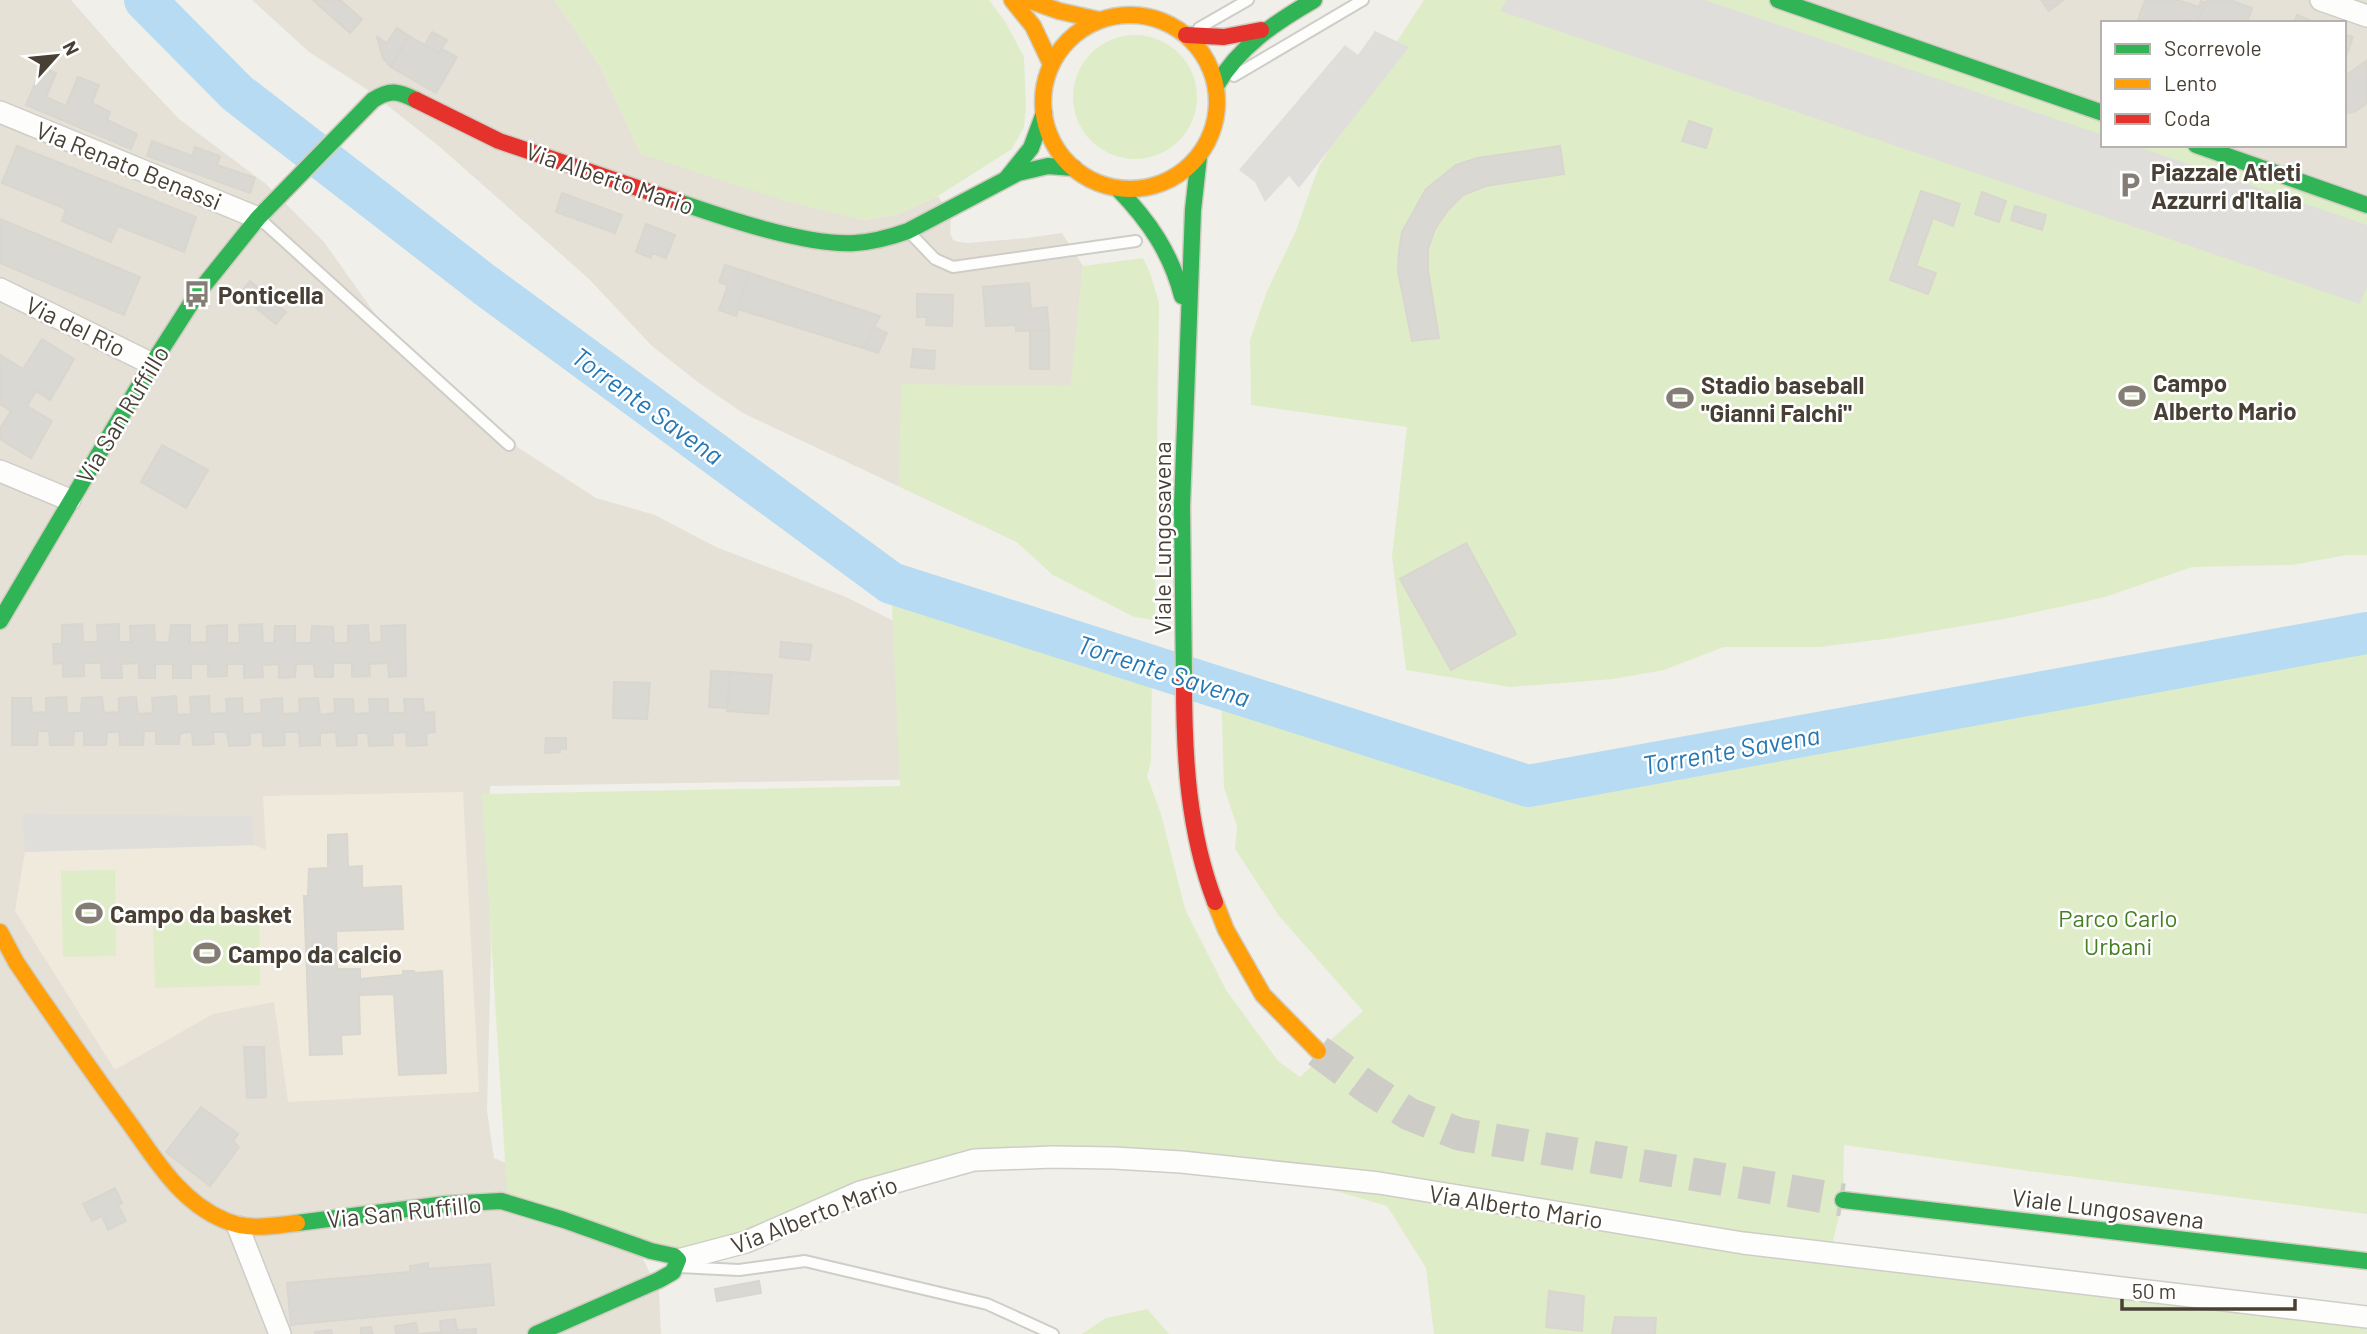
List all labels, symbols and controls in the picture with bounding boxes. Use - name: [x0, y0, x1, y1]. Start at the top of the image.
- north arrow: [21, 21, 91, 91]
- legend: [2101, 21, 2346, 147]
- text: Scorrevole: [2164, 35, 2262, 60]
- text: N: [58, 37, 85, 59]
- text: Lento: [2164, 70, 2217, 95]
- text: Coda: [2164, 105, 2210, 130]
- street label: Via Renato Benassi: [32, 114, 226, 216]
- street label: Via Alberto Mario: [522, 136, 698, 220]
- place label: Piazzale Atleti Azzurri d'Italia: [2151, 157, 2302, 214]
- parking icon: Piazzale Atleti Azzurri d'Italia: [2115, 170, 2145, 200]
- bus stop icon: Ponticella: [182, 279, 212, 309]
- place label: Ponticella: [218, 280, 324, 309]
- street label: Via del Rio: [21, 289, 131, 363]
- street label: Via San Ruffillo: [70, 340, 174, 488]
- water label: Torrente Savena: [566, 340, 730, 470]
- place label: Campo Alberto Mario: [2153, 368, 2297, 425]
- place label: Stadio baseball "Gianni Falchi": [1701, 370, 1864, 427]
- sports icon: Campo Alberto Mario: [2117, 381, 2147, 411]
- sports icon: Stadio baseball "Gianni Falchi": [1665, 383, 1695, 413]
- street label: Viale Lungosavena: [1147, 441, 1176, 635]
- water label: Torrente Savena: [1074, 627, 1254, 713]
- water label: Torrente Savena: [1640, 718, 1822, 780]
- sports icon: Campo da basket: [74, 898, 104, 928]
- place label: Campo da basket: [110, 899, 292, 928]
- park label: Parco Carlo Urbani: [2058, 903, 2178, 960]
- sports icon: Campo da calcio: [192, 938, 222, 968]
- place label: Campo da calcio: [228, 939, 402, 968]
- street label: Via Alberto Mario: [727, 1169, 901, 1259]
- street label: Via Alberto Mario: [1427, 1178, 1605, 1234]
- street label: Viale Lungosavena: [2010, 1182, 2206, 1234]
- street label: Via San Ruffillo: [325, 1188, 483, 1234]
- scale bar: [2122, 1268, 2295, 1312]
- text: 50 m: [2132, 1278, 2176, 1303]

